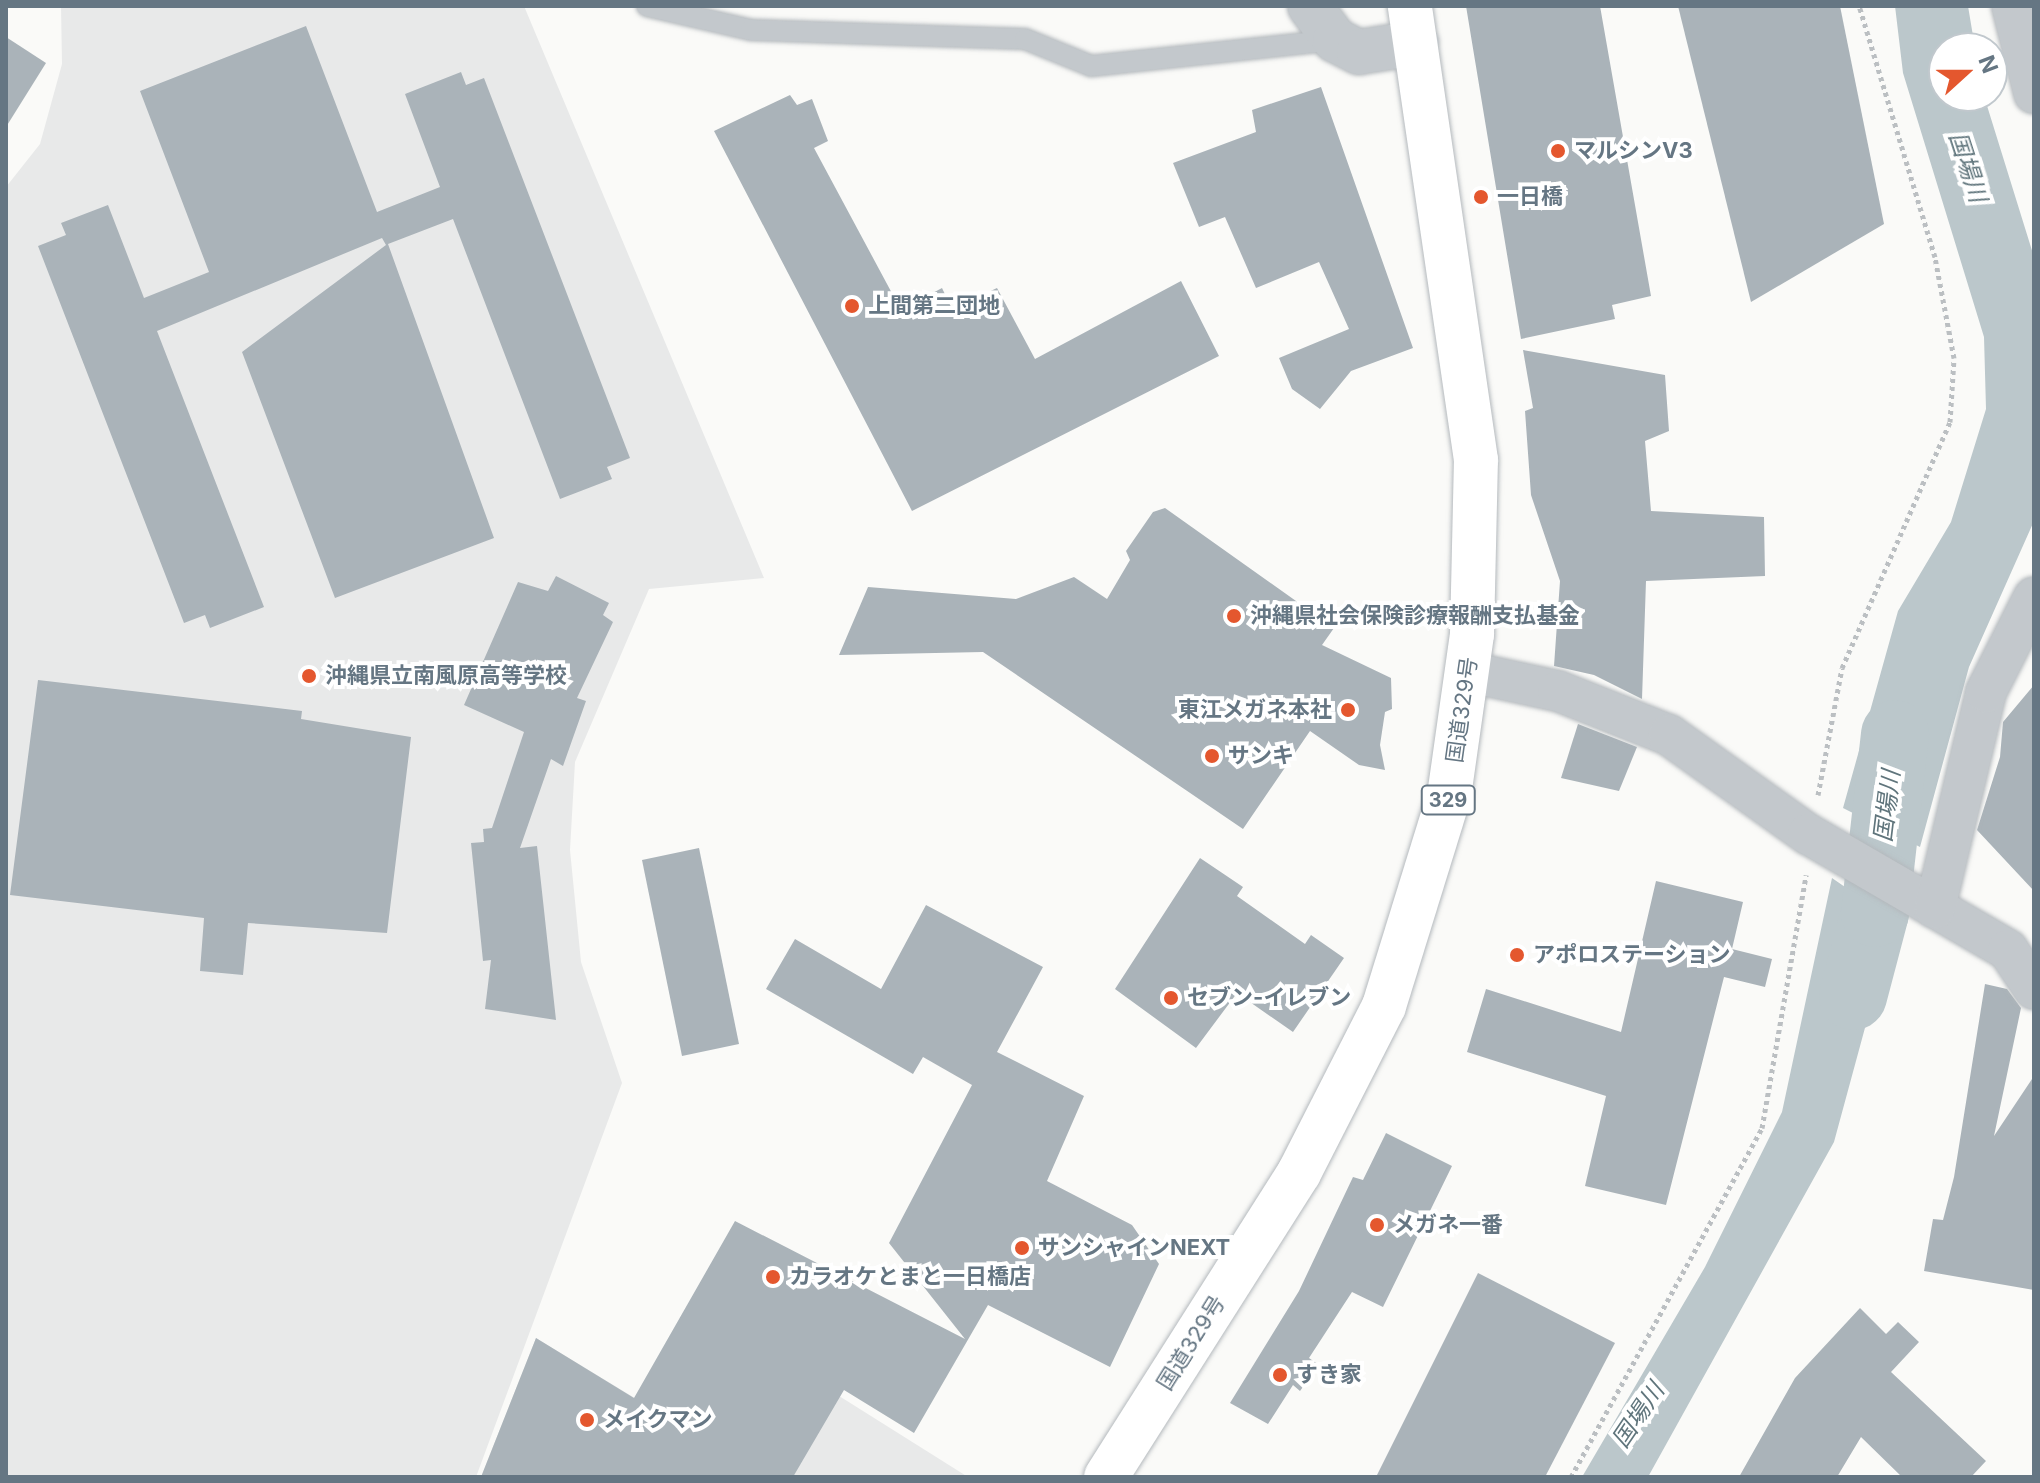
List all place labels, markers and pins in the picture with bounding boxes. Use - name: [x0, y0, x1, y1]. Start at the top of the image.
- place label: マルシンV3: [1574, 138, 1693, 164]
- marker: マルシンV3: [1549, 142, 1567, 160]
- place label: 一日橋: [1497, 184, 1563, 210]
- marker: 一日橋: [1472, 188, 1490, 206]
- place label: 上間第二団地: [868, 293, 1000, 319]
- marker: 上間第二団地: [843, 297, 861, 315]
- place label: 沖縄県社会保険診療報酬支払基金: [1250, 603, 1580, 629]
- marker: 沖縄県社会保険診療報酬支払基金: [1225, 607, 1243, 625]
- place label: 沖縄県立南風原高等学校: [325, 663, 567, 689]
- marker: 沖縄県立南風原高等学校: [300, 667, 318, 685]
- place label: 東江メガネ本社: [1178, 697, 1332, 723]
- marker: 東江メガネ本社: [1339, 701, 1357, 719]
- place label: サンキ: [1228, 743, 1294, 769]
- marker: サンキ: [1203, 747, 1221, 765]
- place label: アポロステーション: [1533, 942, 1731, 968]
- marker: アポロステーション: [1508, 946, 1526, 964]
- place label: セブン-イレブン: [1187, 985, 1351, 1011]
- marker: セブン-イレブン: [1162, 989, 1180, 1007]
- place label: メガネ一番: [1393, 1212, 1503, 1238]
- marker: メガネ一番: [1368, 1216, 1386, 1234]
- place label: サンシャインNEXT: [1038, 1235, 1230, 1261]
- marker: サンシャインNEXT: [1013, 1239, 1031, 1257]
- place label: カラオケとまと一日橋店: [789, 1264, 1031, 1290]
- marker: カラオケとまと一日橋店: [764, 1268, 782, 1286]
- place label: すき家: [1296, 1362, 1362, 1388]
- marker: すき家: [1271, 1366, 1289, 1384]
- place label: メイクマン: [603, 1407, 713, 1433]
- marker: メイクマン: [578, 1411, 596, 1429]

